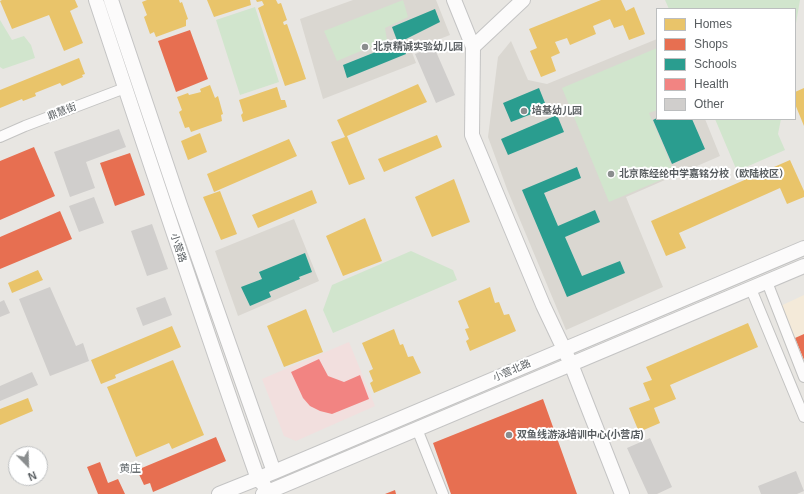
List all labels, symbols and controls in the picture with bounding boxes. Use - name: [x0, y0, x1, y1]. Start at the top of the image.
- legend: [656, 8, 796, 120]
- text: Homes: [694, 17, 732, 31]
- text: Shops: [694, 37, 728, 51]
- place label: 北京精诚实验幼儿园: [373, 41, 463, 53]
- marker: 北京精诚实验幼儿园: [360, 42, 370, 52]
- text: Schools: [694, 57, 737, 71]
- text: Health: [694, 77, 729, 91]
- text: Other: [694, 97, 724, 111]
- street label: 鼎慧街: [46, 101, 78, 123]
- place label: 培基幼儿园: [532, 105, 582, 117]
- marker: 培基幼儿园: [519, 106, 529, 116]
- place label: 北京陈经纶中学嘉铭分校（欧陆校区）: [619, 168, 789, 180]
- marker: 北京陈经纶中学嘉铭分校（欧陆校区）: [606, 169, 616, 179]
- street label: 小营路: [168, 232, 188, 264]
- street label: 小营北路: [491, 358, 533, 384]
- place label: 双鱼线游泳培训中心(小营店): [517, 429, 644, 441]
- marker: 双鱼线游泳培训中心(小营店): [504, 430, 514, 440]
- north arrow: [8, 446, 48, 486]
- district label: 黄庄: [119, 462, 141, 476]
- text: N: [26, 469, 38, 483]

